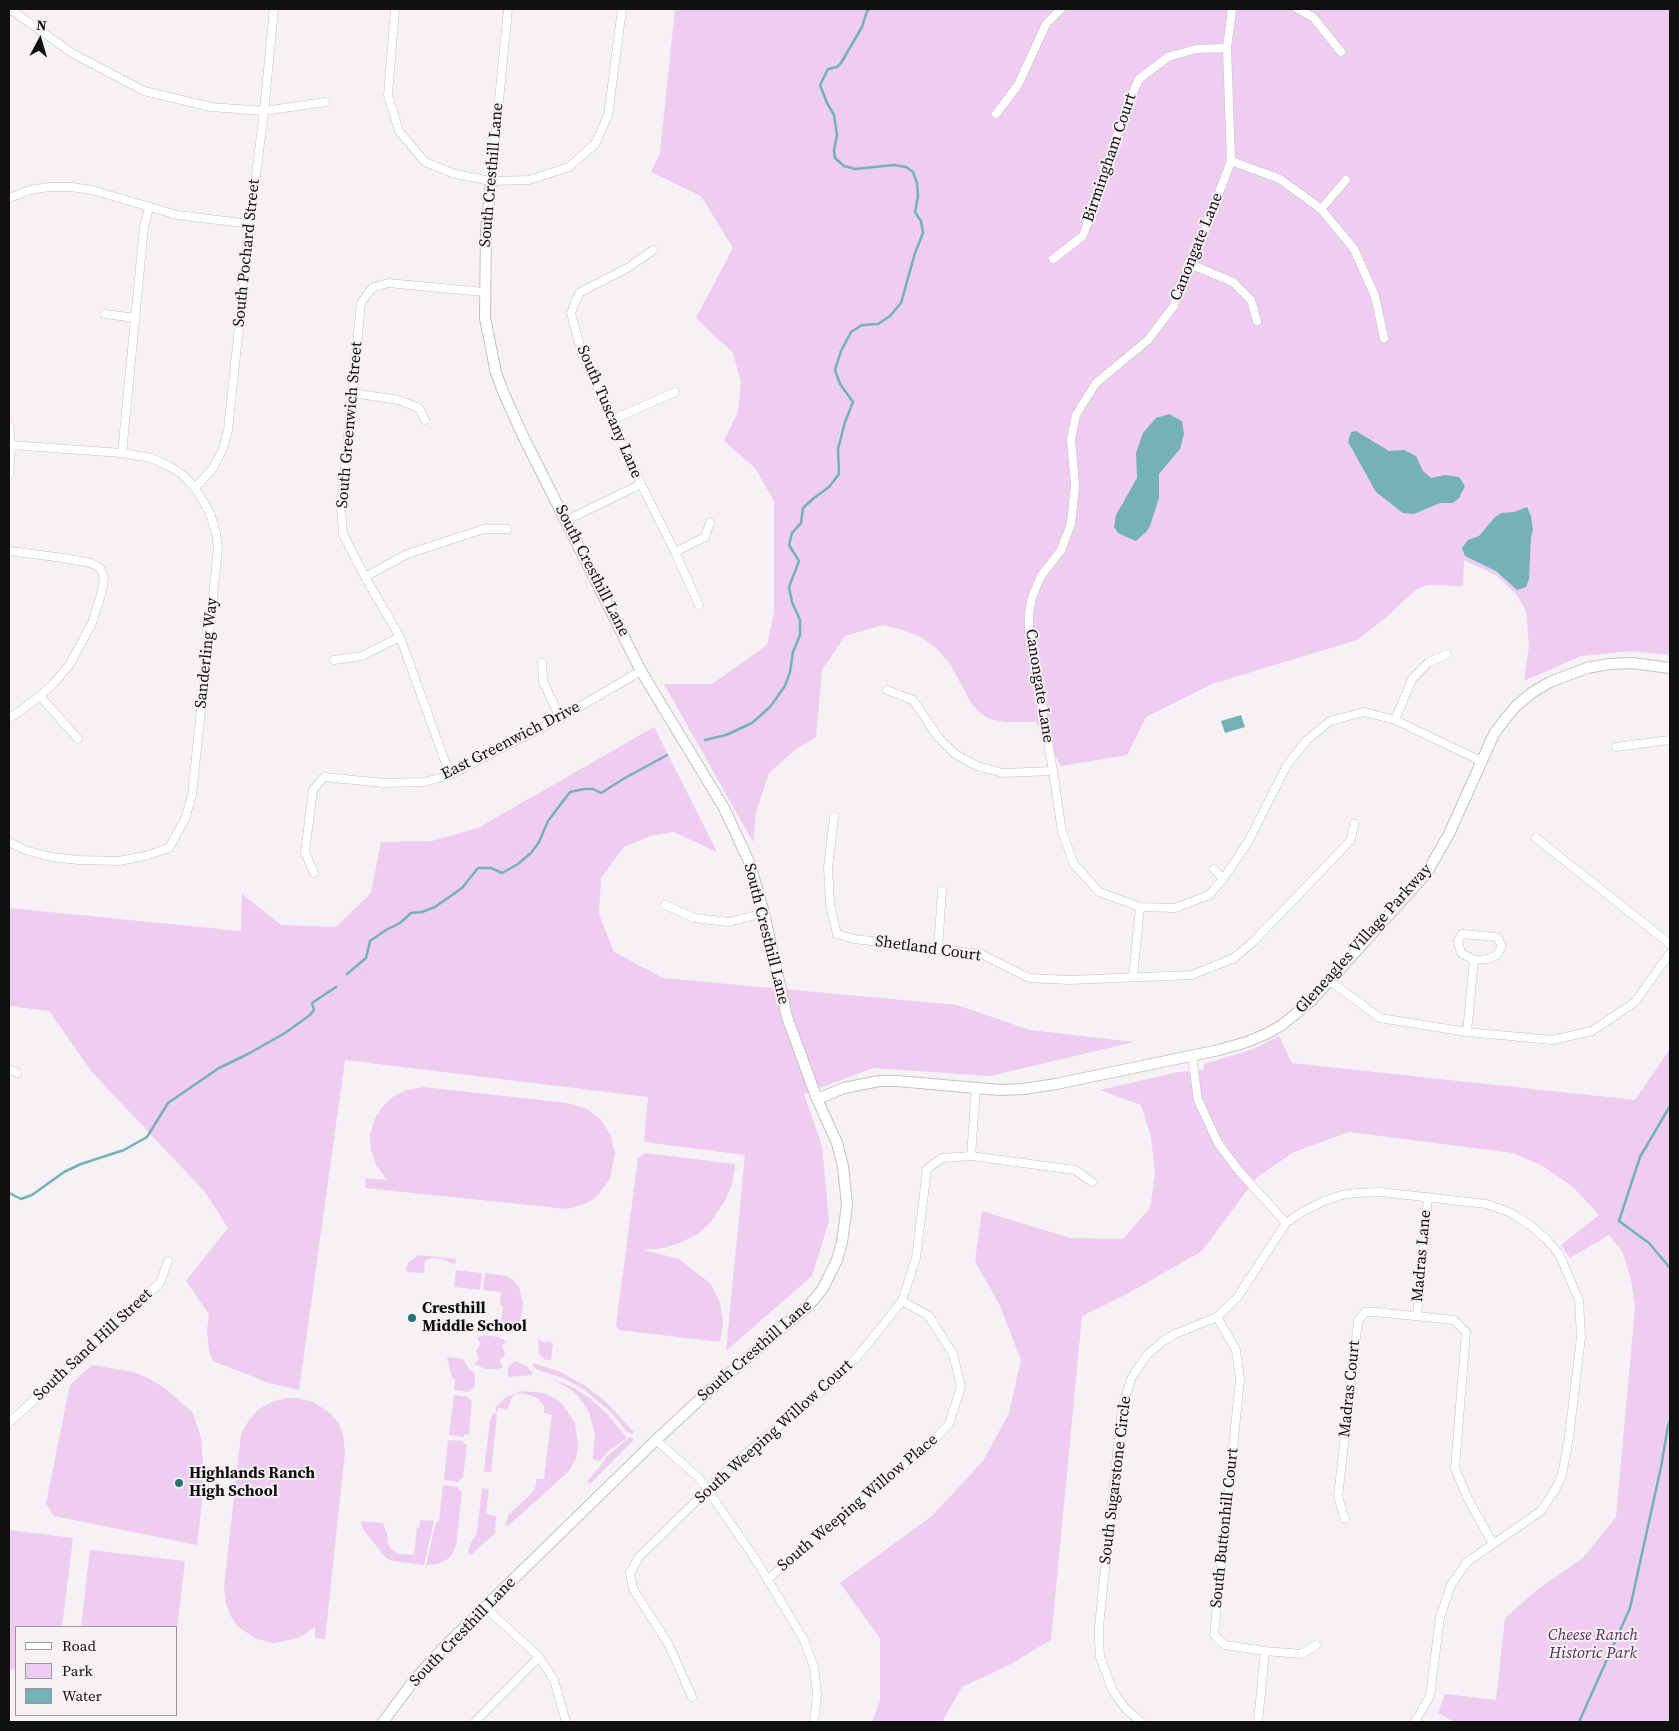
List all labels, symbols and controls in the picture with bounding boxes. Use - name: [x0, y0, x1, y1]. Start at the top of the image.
- north arrow: [15, 15, 65, 65]
- text: N: [35, 15, 48, 36]
- street label: Birmingham Court: [1079, 91, 1141, 225]
- street label: South Cresthill Lane: [476, 102, 508, 248]
- street label: South Pochard Street: [230, 178, 264, 328]
- street label: Canongate Lane: [1167, 190, 1227, 304]
- street label: South Greenwich Street: [333, 341, 367, 509]
- street label: South Tuscany Lane: [572, 343, 646, 481]
- street label: South Cresthill Lane: [551, 502, 633, 640]
- street label: Sanderling Way: [192, 597, 222, 709]
- street label: Canongate Lane: [1021, 628, 1057, 744]
- street label: East Greenwich Drive: [438, 698, 584, 784]
- street label: Gleneagles Village Parkway: [1292, 860, 1436, 1018]
- street label: South Cresthill Lane: [739, 861, 793, 1007]
- street label: Shetland Court: [874, 932, 982, 966]
- street label: Madras Lane: [1408, 1209, 1436, 1303]
- street label: South Sand Hill Street: [30, 1285, 156, 1405]
- street label: South Cresthill Lane: [694, 1296, 816, 1406]
- place label: Cresthill Middle School: [422, 1299, 527, 1337]
- marker: Cresthill Middle School: [406, 1312, 418, 1324]
- street label: Madras Court: [1335, 1340, 1365, 1438]
- street label: South Weeping Willow Court: [691, 1356, 857, 1508]
- street label: South Sugarstone Circle: [1096, 1395, 1136, 1565]
- street label: South Weeping Willow Place: [774, 1430, 942, 1576]
- street label: South Buttonhill Court: [1207, 1447, 1243, 1609]
- place label: Highlands Ranch High School: [189, 1464, 315, 1502]
- marker: Highlands Ranch High School: [173, 1477, 185, 1489]
- street label: South Cresthill Lane: [406, 1573, 520, 1691]
- legend: [15, 1626, 178, 1716]
- park label: Cheese Ranch Historic Park: [1548, 1626, 1638, 1664]
- text: Road: [62, 1635, 96, 1656]
- text: Park: [62, 1660, 93, 1681]
- text: Water: [62, 1685, 102, 1706]

